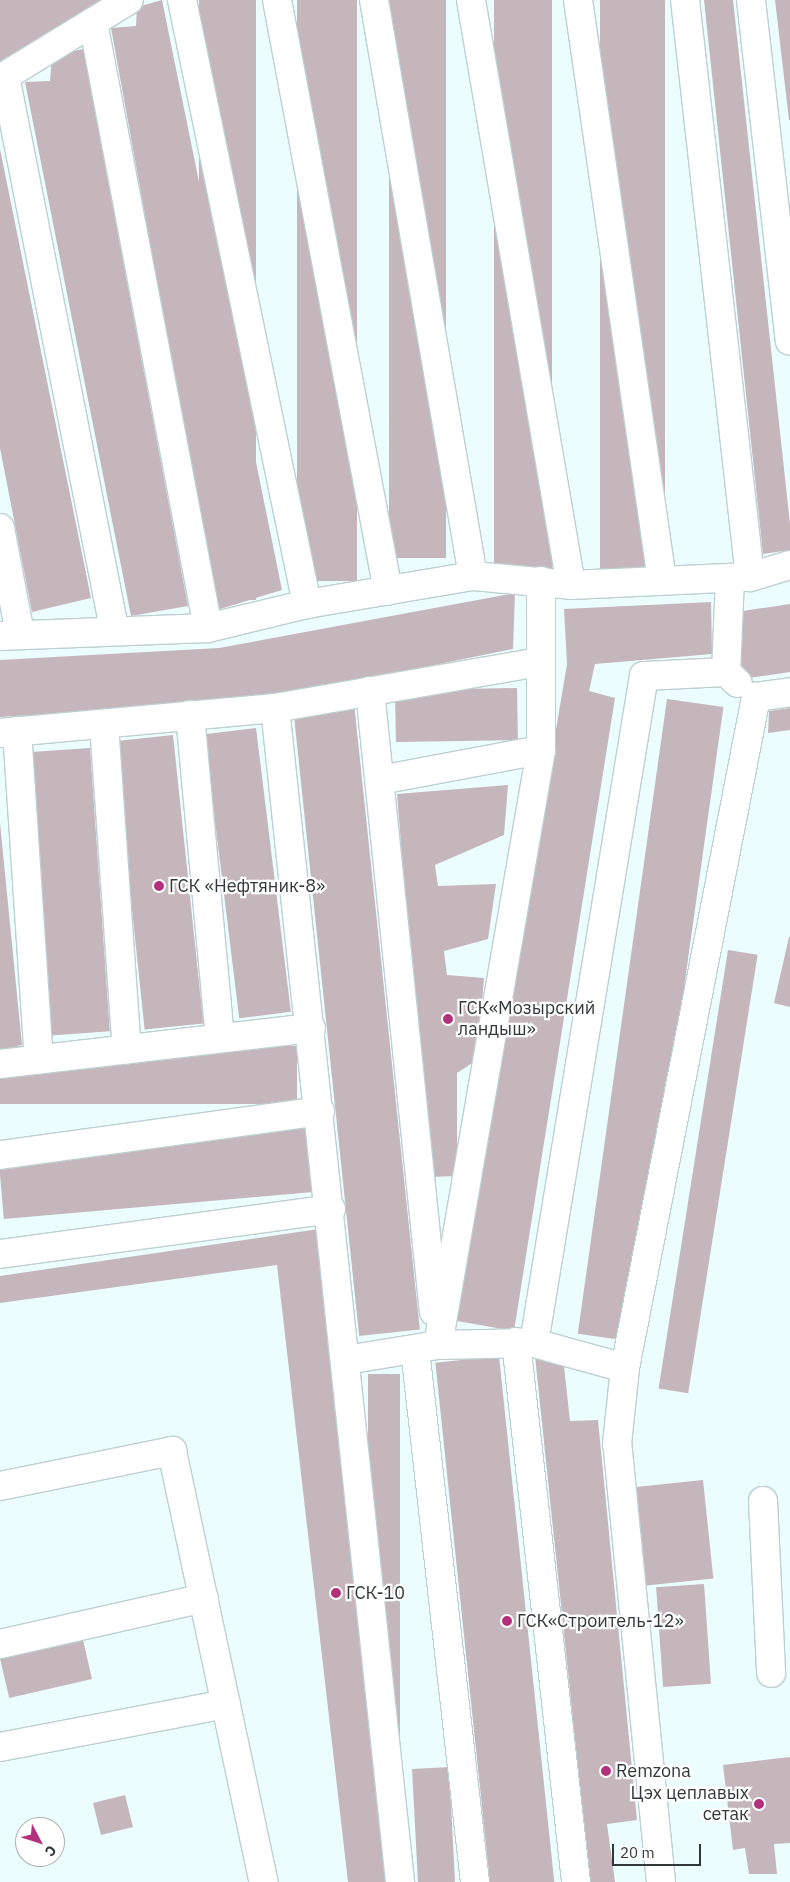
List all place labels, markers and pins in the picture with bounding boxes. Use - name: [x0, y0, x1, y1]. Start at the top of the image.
- place label: ГСК «Нефтяник-8»: [169, 875, 325, 897]
- marker: ГСК «Нефтяник-8»: [153, 880, 165, 892]
- place label: ГСК«Мозырский ландыш»: [458, 998, 595, 1040]
- marker: ГСК«Мозырский ландыш»: [442, 1013, 454, 1025]
- place label: ГСК-10: [346, 1582, 405, 1604]
- marker: ГСК-10: [330, 1587, 342, 1599]
- place label: ГСК«Строитель-12»: [517, 1610, 684, 1632]
- marker: ГСК«Строитель-12»: [501, 1615, 513, 1627]
- place label: Remzona: [616, 1760, 691, 1782]
- marker: Remzona: [600, 1765, 612, 1777]
- place label: Цэх цеплавых сетак: [631, 1783, 749, 1826]
- marker: Цэх цеплавых сетак: [753, 1798, 765, 1810]

